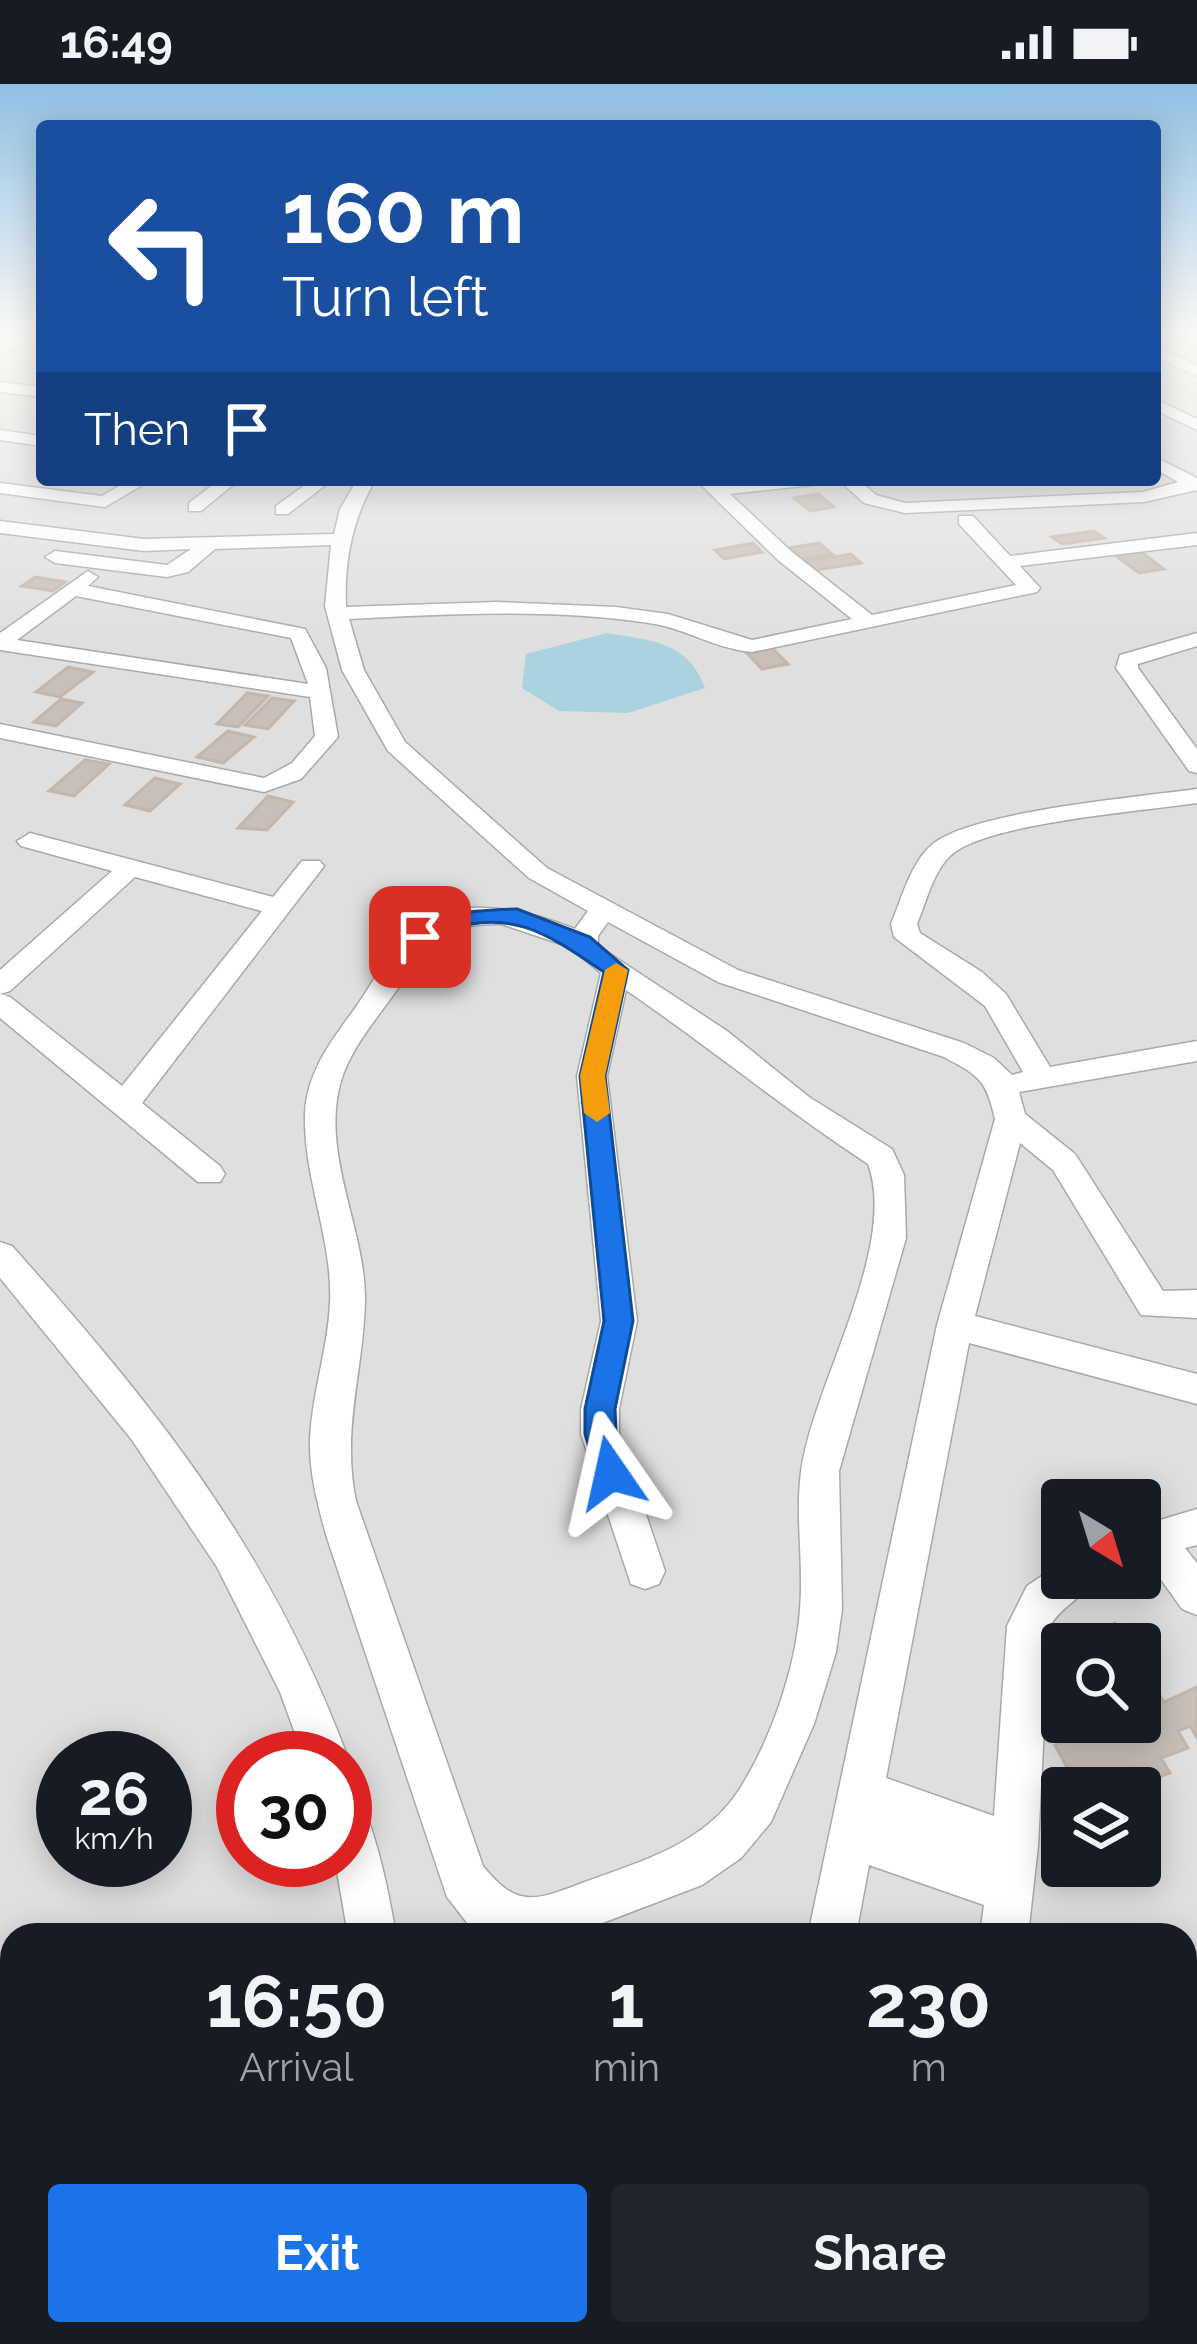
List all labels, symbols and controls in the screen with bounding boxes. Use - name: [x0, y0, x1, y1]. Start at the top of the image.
- text: 16:49: [60, 16, 173, 69]
- text: 160 m: [282, 164, 524, 263]
- icon: left: [84, 168, 240, 324]
- text: Turn left: [282, 265, 489, 329]
- icon: arrive: [214, 396, 280, 462]
- text: Then: [84, 403, 190, 456]
- pin: [369, 886, 471, 988]
- icon: arrive: [387, 904, 453, 970]
- position arrow: [548, 1410, 674, 1536]
- north arrow: [1041, 1479, 1161, 1599]
- map controls: [1041, 1479, 1161, 1887]
- button: search: [1041, 1623, 1161, 1743]
- speed limit sign: 30: [216, 1731, 372, 1887]
- text: 26: [79, 1759, 149, 1829]
- button: layers: [1041, 1767, 1161, 1887]
- text: km/h: [74, 1821, 154, 1856]
- text: 16:50: [206, 1959, 387, 2044]
- text: 1: [609, 1959, 644, 2044]
- text: 230: [866, 1959, 991, 2044]
- text: Arrival: [239, 2044, 354, 2090]
- text: min: [593, 2044, 660, 2090]
- text: m: [911, 2044, 946, 2090]
- button: Exit: [48, 2184, 587, 2322]
- button: Share: [611, 2184, 1149, 2322]

